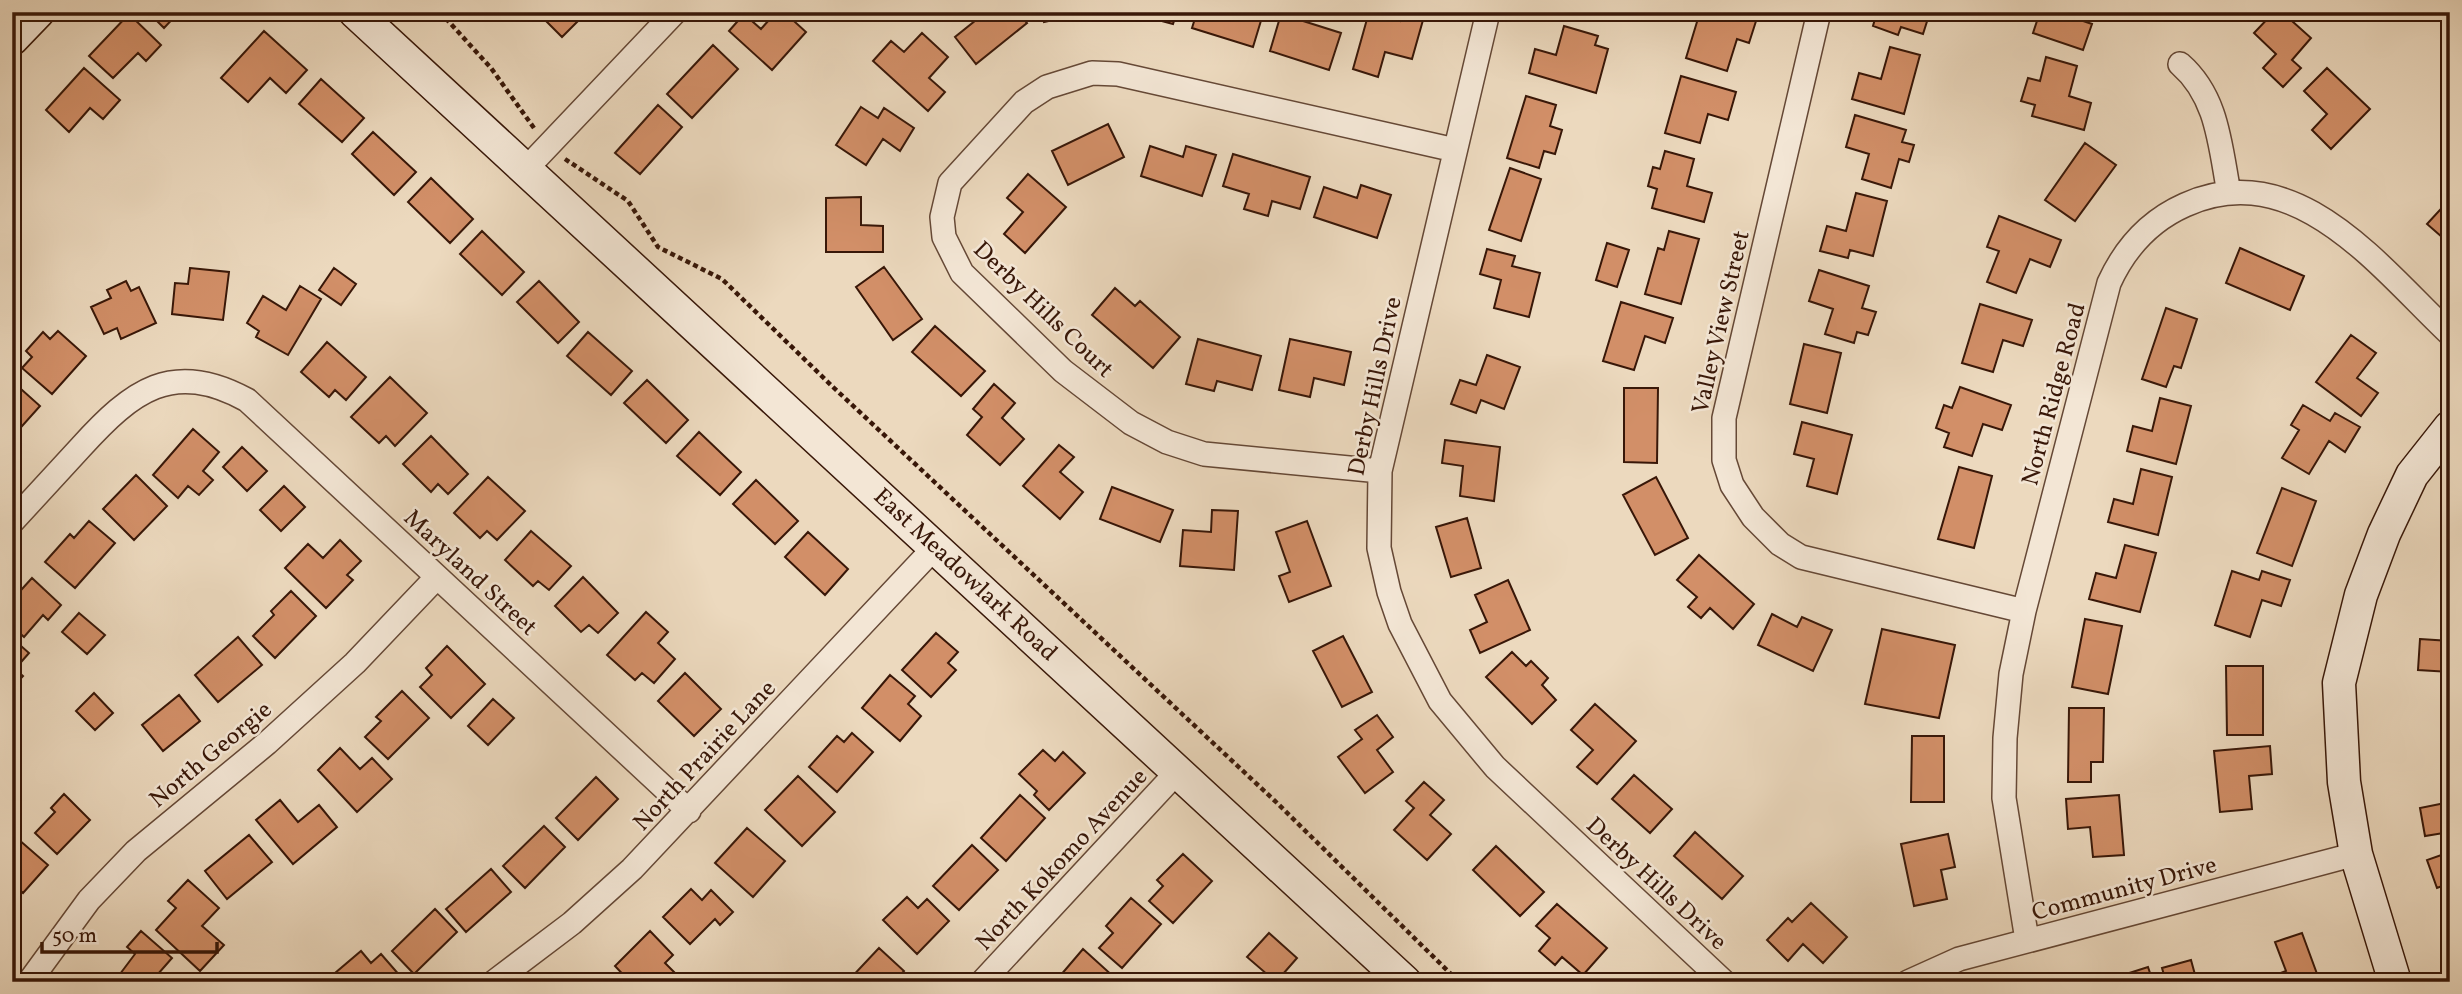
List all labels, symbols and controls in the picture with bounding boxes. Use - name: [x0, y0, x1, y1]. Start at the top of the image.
- street label: Valley View Street: [1684, 227, 1760, 418]
- street label: Derby Hills Court: [965, 234, 1121, 387]
- street label: Derby Hills Drive: [1340, 294, 1412, 479]
- street label: North Ridge Road: [2014, 299, 2096, 490]
- street label: East Meadowlark Road: [865, 481, 1064, 670]
- street label: Maryland Street: [395, 502, 544, 645]
- street label: North Prairie Lane: [626, 673, 785, 840]
- street label: North Georgie: [143, 694, 280, 817]
- street label: North Kokomo Avenue: [969, 761, 1156, 959]
- street label: Derby Hills Drive: [1577, 810, 1734, 959]
- street label: Community Drive: [2028, 849, 2221, 931]
- scale bar: [42, 910, 217, 954]
- text: 50 m: [52, 922, 97, 951]

